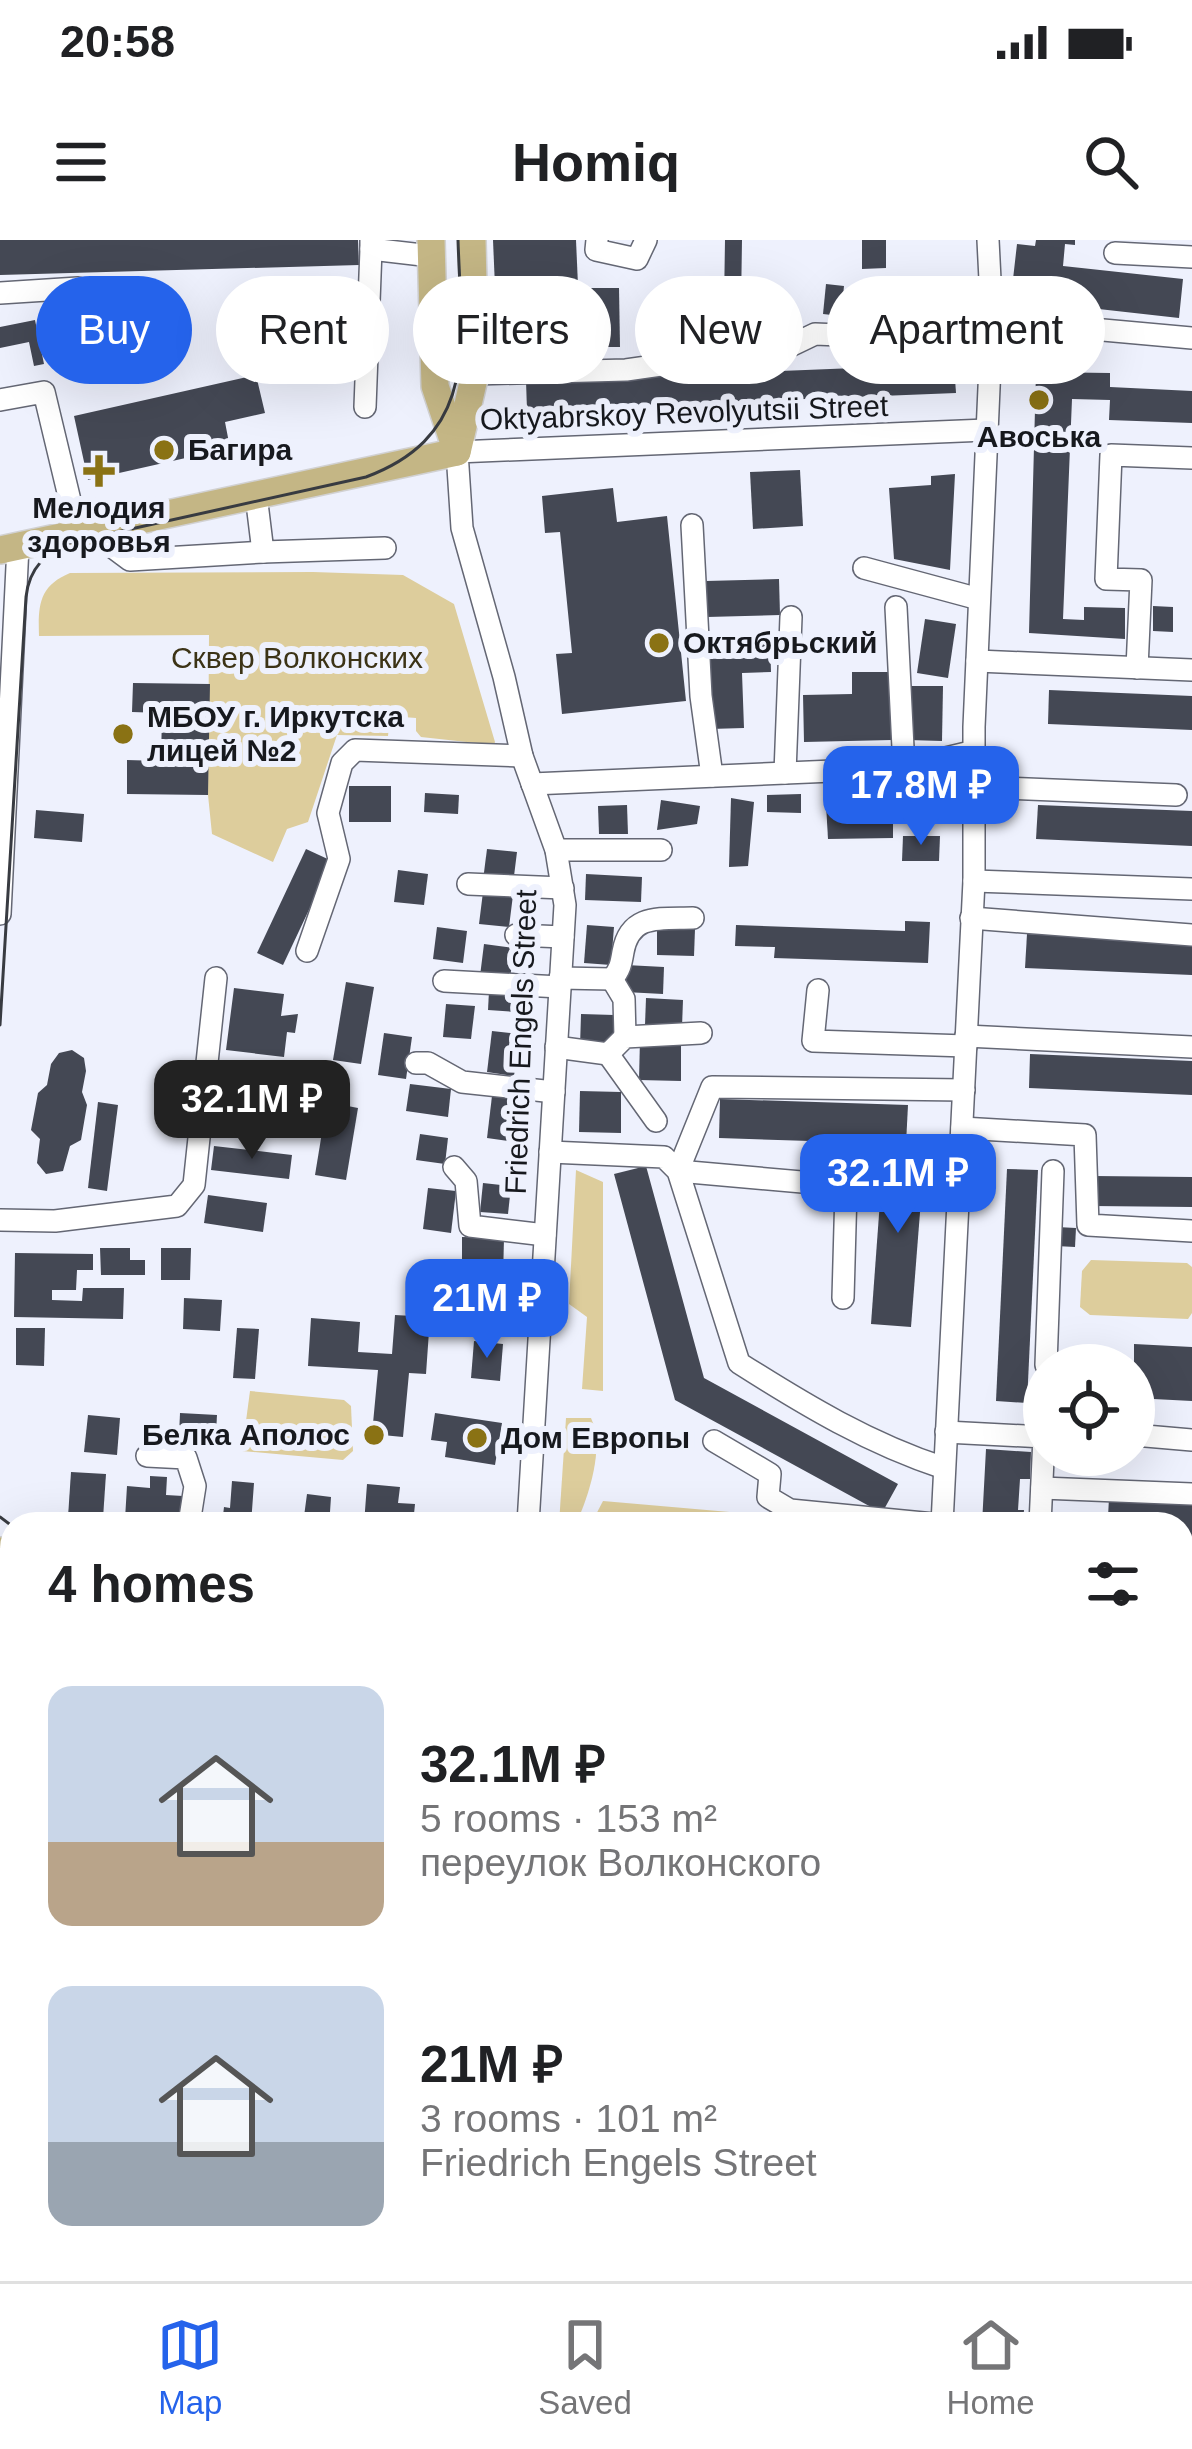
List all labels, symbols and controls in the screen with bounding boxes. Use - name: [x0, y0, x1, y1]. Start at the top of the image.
- text: 20:58: [60, 16, 175, 67]
- icon: menu: [48, 129, 114, 195]
- icon: search: [1078, 129, 1144, 195]
- text: Homiq: [512, 132, 680, 192]
- chip: Buy: [36, 276, 192, 384]
- chip: Rent: [216, 276, 389, 384]
- chip: Filters: [413, 276, 611, 384]
- chip: New: [635, 276, 803, 384]
- chip: Apartment: [827, 276, 1105, 384]
- marker: Авоська: [1026, 387, 1052, 413]
- street label: Oktyabrskoy Revolyutsii Street: [479, 389, 889, 436]
- place label: Авоська: [977, 420, 1102, 453]
- place label: Багира: [188, 433, 293, 466]
- marker: Багира: [151, 437, 177, 463]
- marker: Мелодия здоровья: [86, 458, 112, 484]
- place label: Мелодия здоровья: [27, 491, 171, 558]
- place label: Октябрьский: [683, 626, 877, 659]
- marker: Октябрьский: [646, 630, 672, 656]
- park label: Сквер Волконских: [171, 641, 423, 674]
- place label: МБОУ г. Иркутска лицей №2: [147, 700, 404, 767]
- marker: МБОУ г. Иркутска лицей №2: [110, 721, 136, 747]
- pin: 17.8M ₽: [810, 746, 1032, 848]
- text: 17.8M ₽: [850, 763, 992, 806]
- street label: Friedrich Engels Street: [499, 888, 542, 1195]
- pin: 32.1M ₽: [141, 1060, 363, 1162]
- text: 32.1M ₽: [181, 1077, 323, 1120]
- pin: 32.1M ₽: [787, 1134, 1009, 1236]
- text: 32.1M ₽: [827, 1151, 969, 1194]
- pin: 21M ₽: [403, 1259, 571, 1361]
- text: 21M ₽: [432, 1276, 542, 1319]
- map controls: [1023, 1344, 1155, 1476]
- button: locate: [1023, 1344, 1155, 1476]
- place label: Белка Аполос: [142, 1418, 350, 1451]
- place label: Дом Европы: [501, 1421, 690, 1454]
- marker: Белка Аполос: [361, 1422, 387, 1448]
- marker: Дом Европы: [464, 1425, 490, 1451]
- icon: filters: [1080, 1551, 1146, 1617]
- text: 4 homes: [48, 1556, 255, 1613]
- icon: home: [144, 1734, 288, 1878]
- text: 32.1M ₽: [420, 1736, 606, 1793]
- text: 5 rooms · 153 m²: [420, 1797, 717, 1840]
- text: переулок Волконского: [420, 1841, 821, 1884]
- icon: home: [144, 2034, 288, 2178]
- text: 21M ₽: [420, 2036, 563, 2093]
- text: 3 rooms · 101 m²: [420, 2097, 717, 2140]
- text: Friedrich Engels Street: [420, 2141, 817, 2184]
- tab: Map: [157, 2312, 223, 2422]
- tab: Saved: [538, 2312, 632, 2422]
- tab: Home: [947, 2312, 1035, 2422]

